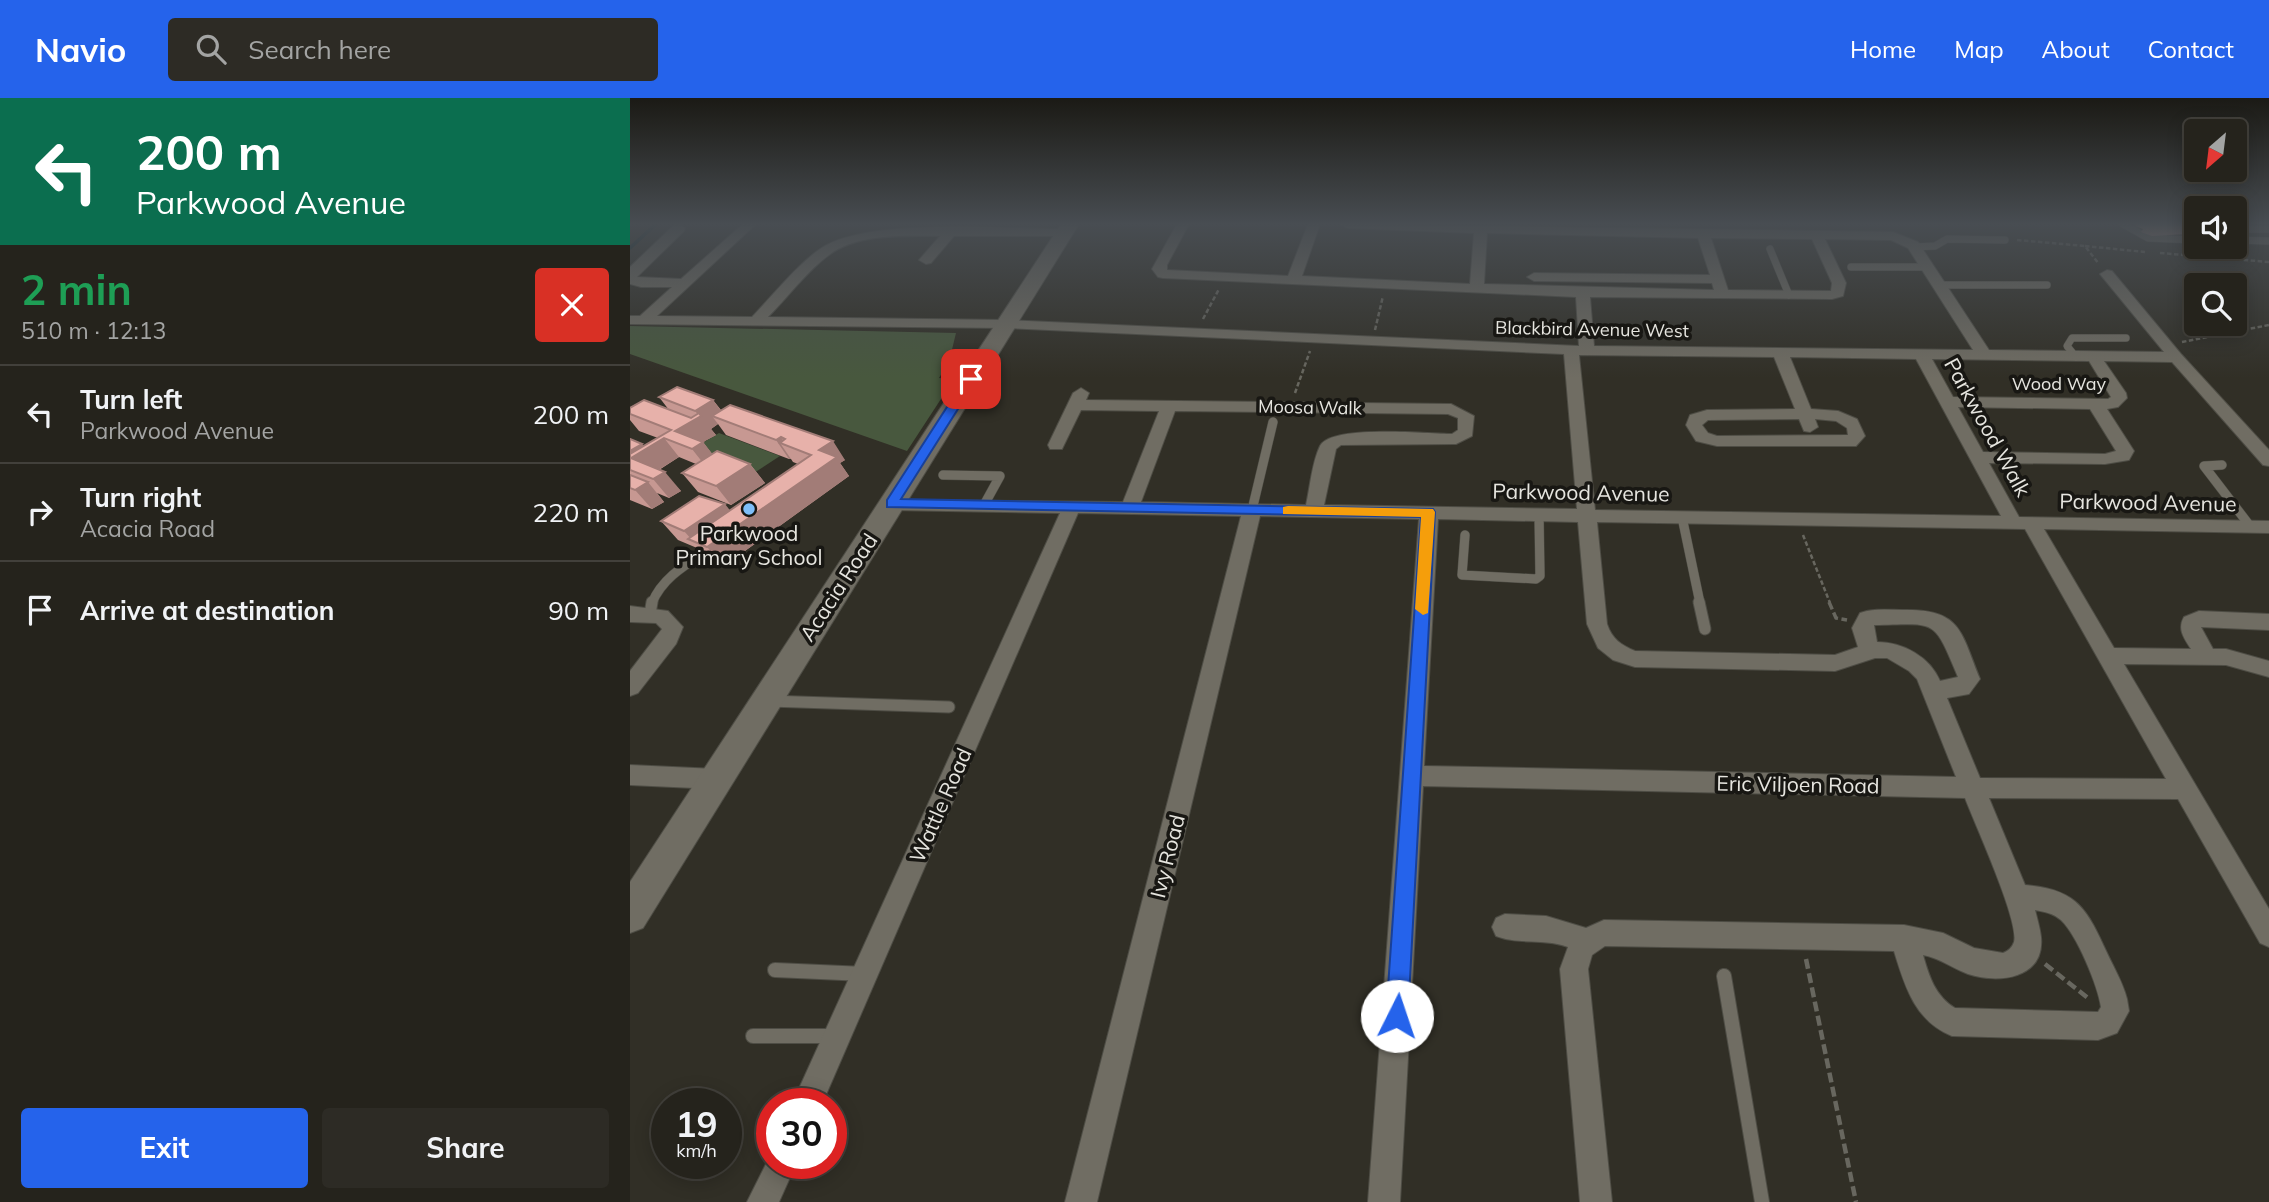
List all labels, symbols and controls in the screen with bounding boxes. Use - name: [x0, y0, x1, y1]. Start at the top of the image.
- search box: [168, 18, 658, 81]
- text: Navio: [35, 29, 126, 70]
- icon: search: [192, 30, 230, 68]
- text: Search here: [248, 33, 391, 66]
- text: Home: [1850, 34, 1916, 64]
- text: Map: [1954, 34, 2004, 64]
- text: About: [2042, 34, 2110, 64]
- text: Contact: [2148, 34, 2234, 64]
- north arrow: [2184, 119, 2247, 182]
- map controls: [2184, 119, 2247, 336]
- text: 200 m: [136, 121, 282, 182]
- icon: left: [21, 126, 112, 217]
- text: Parkwood Avenue: [136, 182, 406, 222]
- button: sound: [2184, 196, 2247, 259]
- text: 2 min: [21, 263, 132, 316]
- button: close: [535, 268, 609, 342]
- button: search: [2184, 273, 2247, 336]
- text: 510 m · 12:13: [21, 316, 166, 345]
- street label: Blackbird Avenue West: [1495, 316, 1689, 342]
- pin: [941, 349, 1001, 409]
- street label: Parkwood Walk: [1939, 353, 2037, 501]
- icon: arrive: [952, 360, 990, 398]
- street label: Wood Way: [2012, 372, 2107, 395]
- text: Turn left: [80, 383, 182, 416]
- icon: left: [21, 395, 59, 433]
- street label: Moosa Walk: [1258, 395, 1363, 419]
- text: 200 m: [533, 398, 609, 431]
- text: Parkwood Avenue: [80, 416, 274, 445]
- street label: Parkwood Avenue: [1492, 477, 1670, 507]
- text: Turn right: [80, 481, 201, 514]
- street label: Parkwood Avenue: [2059, 487, 2237, 517]
- icon: right: [21, 493, 59, 531]
- text: 220 m: [533, 496, 609, 529]
- marker: Parkwood Primary School: [741, 501, 757, 517]
- text: Acacia Road: [80, 514, 215, 543]
- place label: Parkwood Primary School: [676, 520, 822, 570]
- street label: Acacia Road: [794, 528, 882, 646]
- icon: arrive: [21, 591, 59, 629]
- text: Arrive at destination: [80, 594, 335, 627]
- text: 90 m: [548, 594, 609, 627]
- street label: Wattle Road: [903, 744, 977, 866]
- street label: Eric Viljoen Road: [1716, 770, 1880, 798]
- street label: Ivy Road: [1144, 812, 1190, 900]
- position arrow: [1360, 979, 1434, 1053]
- speed limit sign: 30: [756, 1088, 847, 1179]
- text: 19: [675, 1102, 718, 1146]
- button: Exit: [21, 1108, 308, 1188]
- button: Share: [322, 1108, 609, 1188]
- text: km/h: [676, 1139, 717, 1162]

